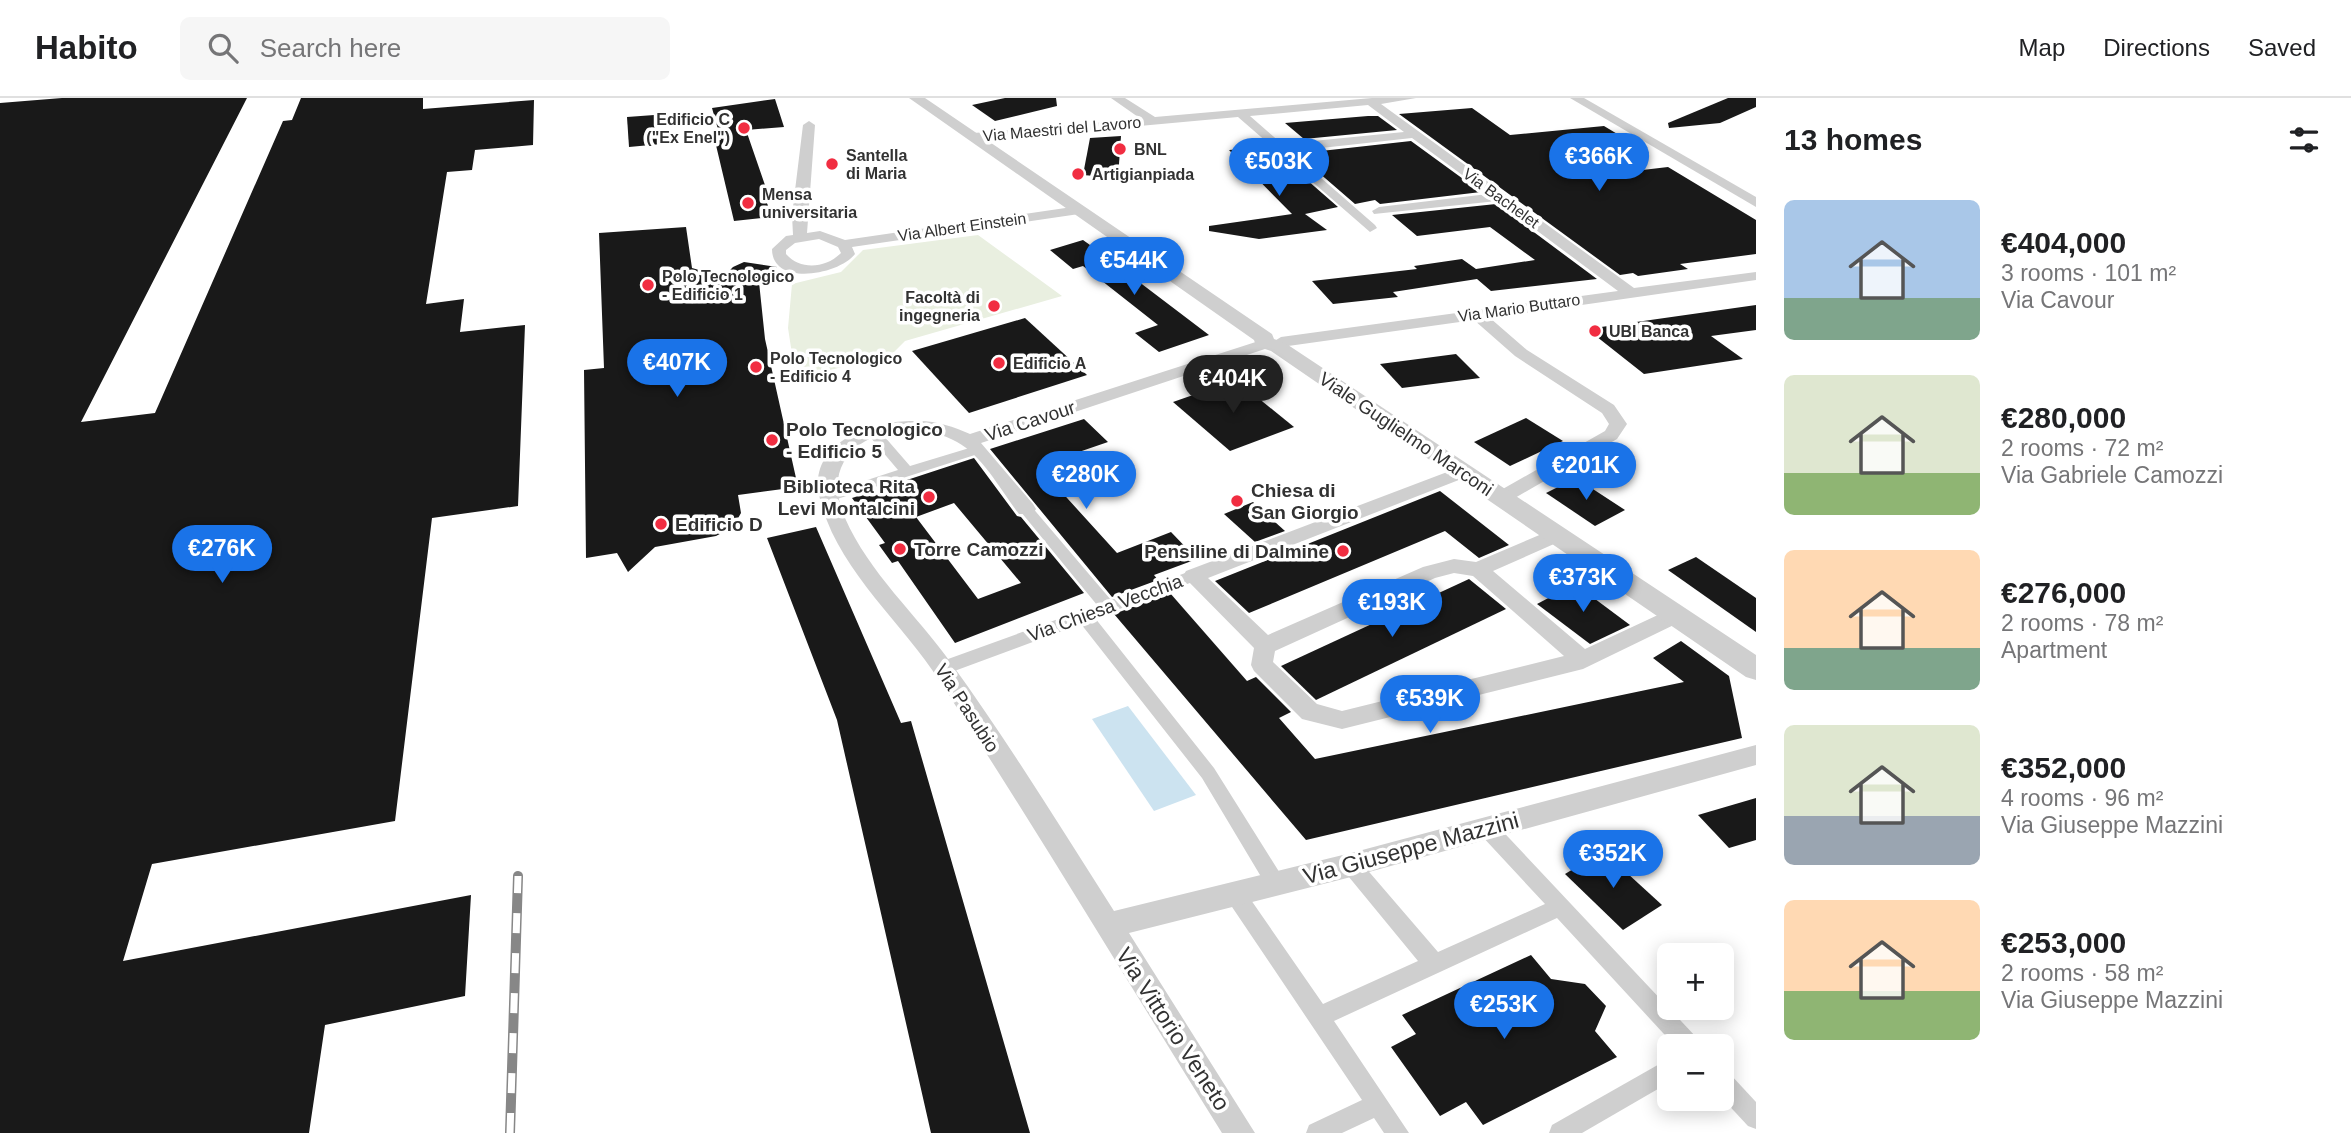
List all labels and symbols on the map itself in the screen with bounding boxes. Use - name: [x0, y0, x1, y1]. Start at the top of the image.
- place label: Edificio C ("Ex Enel"): [646, 111, 730, 146]
- street label: Via Maestri del Lavoro: [982, 114, 1142, 144]
- marker: Edificio C ("Ex Enel"): [736, 120, 752, 136]
- pin: €366K: [1550, 134, 1648, 193]
- pin: €503K: [1230, 139, 1328, 198]
- marker: BNL: [1112, 141, 1128, 157]
- place label: BNL: [1134, 141, 1167, 158]
- place label: Santella di Maria: [846, 147, 907, 182]
- marker: Santella di Maria: [824, 156, 840, 172]
- street label: Via Bachelet: [1460, 165, 1543, 232]
- marker: Artigianpiada: [1070, 166, 1086, 182]
- place label: Artigianpiada: [1092, 166, 1194, 183]
- place label: Mensa universitaria: [762, 186, 857, 221]
- marker: Mensa universitaria: [740, 195, 756, 211]
- street label: Via Albert Einstein: [897, 210, 1027, 244]
- pin: €544K: [1085, 238, 1183, 297]
- place label: Polo Tecnologico - Edificio 1: [662, 268, 794, 303]
- marker: Polo Tecnologico - Edificio 1: [640, 277, 656, 293]
- place label: Facoltà di ingegneria: [899, 289, 980, 324]
- street label: Via Mario Buttaro: [1457, 291, 1581, 325]
- marker: Facoltà di ingegneria: [986, 298, 1002, 314]
- marker: UBI Banca: [1587, 323, 1603, 339]
- place label: UBI Banca: [1609, 323, 1689, 340]
- pin: €407K: [628, 340, 726, 399]
- place label: Polo Tecnologico - Edificio 4: [770, 350, 902, 385]
- marker: Edificio A: [991, 355, 1007, 371]
- place label: Edificio A: [1013, 355, 1087, 372]
- pin: €404K: [1184, 356, 1282, 415]
- marker: Polo Tecnologico - Edificio 4: [748, 359, 764, 375]
- street label: Viale Guglielmo Marconi: [1315, 368, 1497, 500]
- street label: Via Cavour: [982, 396, 1078, 445]
- place label: Polo Tecnologico - Edificio 5: [786, 419, 943, 462]
- marker: Polo Tecnologico - Edificio 5: [764, 432, 780, 448]
- pin: €201K: [1537, 442, 1635, 502]
- pin: €280K: [1037, 452, 1135, 511]
- place label: Biblioteca Rita Levi Montalcini: [778, 476, 915, 519]
- place label: Chiesa di San Giorgio: [1251, 480, 1359, 523]
- marker: Biblioteca Rita Levi Montalcini: [921, 489, 937, 505]
- marker: Chiesa di San Giorgio: [1229, 493, 1245, 509]
- place label: Edificio D: [675, 514, 763, 535]
- marker: Edificio D: [653, 516, 669, 532]
- pin: €276K: [173, 526, 271, 585]
- place label: Torre Camozzi: [914, 539, 1044, 560]
- marker: Torre Camozzi: [892, 541, 908, 557]
- place label: Pensiline di Dalmine: [1144, 541, 1329, 562]
- marker: Pensiline di Dalmine: [1335, 543, 1351, 559]
- pin: €373K: [1534, 554, 1632, 614]
- street label: Via Chiesa Vecchia: [1025, 570, 1186, 646]
- pin: €193K: [1343, 580, 1441, 639]
- street label: Via Pasubio: [931, 660, 1003, 756]
- pin: €539K: [1381, 676, 1479, 735]
- street label: Via Giuseppe Mazzini: [1300, 807, 1522, 889]
- pin: €352K: [1564, 830, 1662, 890]
- street label: Via Vittorio Veneto: [1111, 943, 1235, 1115]
- pin: €253K: [1455, 982, 1553, 1041]

